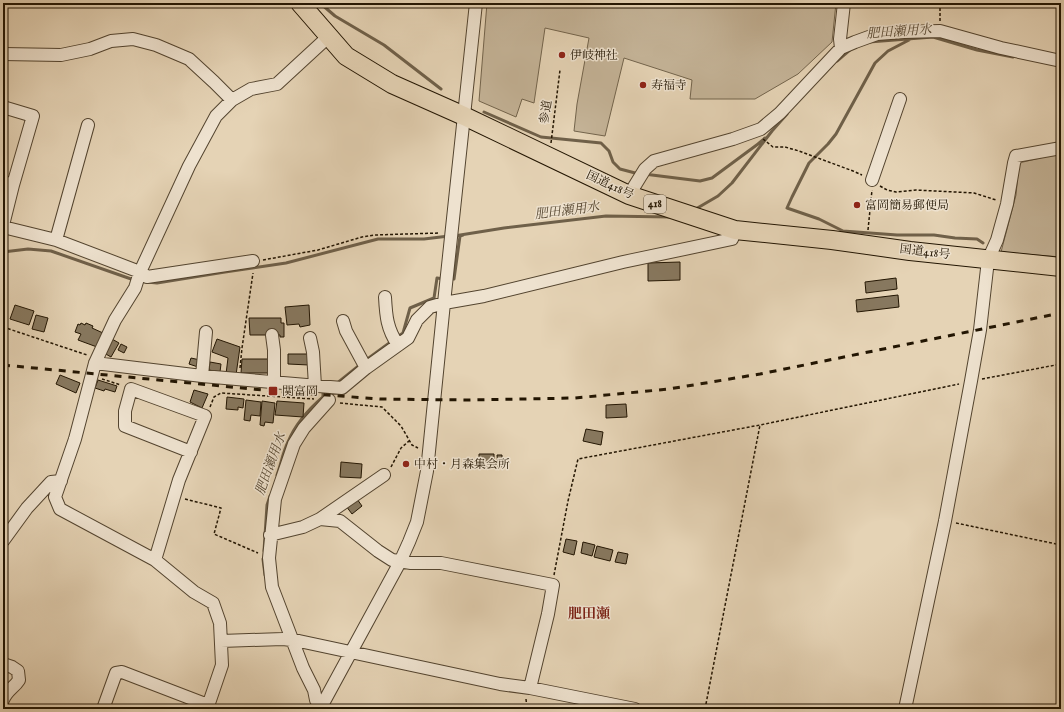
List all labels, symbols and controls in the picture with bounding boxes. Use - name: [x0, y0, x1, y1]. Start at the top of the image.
- water label: 肥田瀬用水: [866, 21, 934, 43]
- place label: 伊岐神社: [570, 48, 618, 63]
- marker: 伊岐神社: [557, 50, 567, 60]
- place label: 寿福寺: [651, 78, 687, 93]
- marker: 寿福寺: [638, 80, 648, 90]
- street label: 参道: [537, 99, 555, 125]
- street label: 国道418号: [584, 167, 636, 203]
- road number: 418: [644, 195, 666, 213]
- water label: 肥田瀬用水: [534, 198, 602, 223]
- place label: 富岡簡易郵便局: [865, 198, 949, 213]
- marker: 富岡簡易郵便局: [852, 200, 862, 210]
- street label: 国道418号: [899, 241, 951, 263]
- place label: 関富岡: [282, 384, 318, 399]
- marker: 関富岡: [267, 385, 279, 397]
- water label: 肥田瀬用水: [252, 429, 291, 497]
- place label: 中村・月森集会所: [414, 457, 510, 472]
- marker: 中村・月森集会所: [401, 459, 411, 469]
- district label: 肥田瀬: [568, 605, 610, 623]

